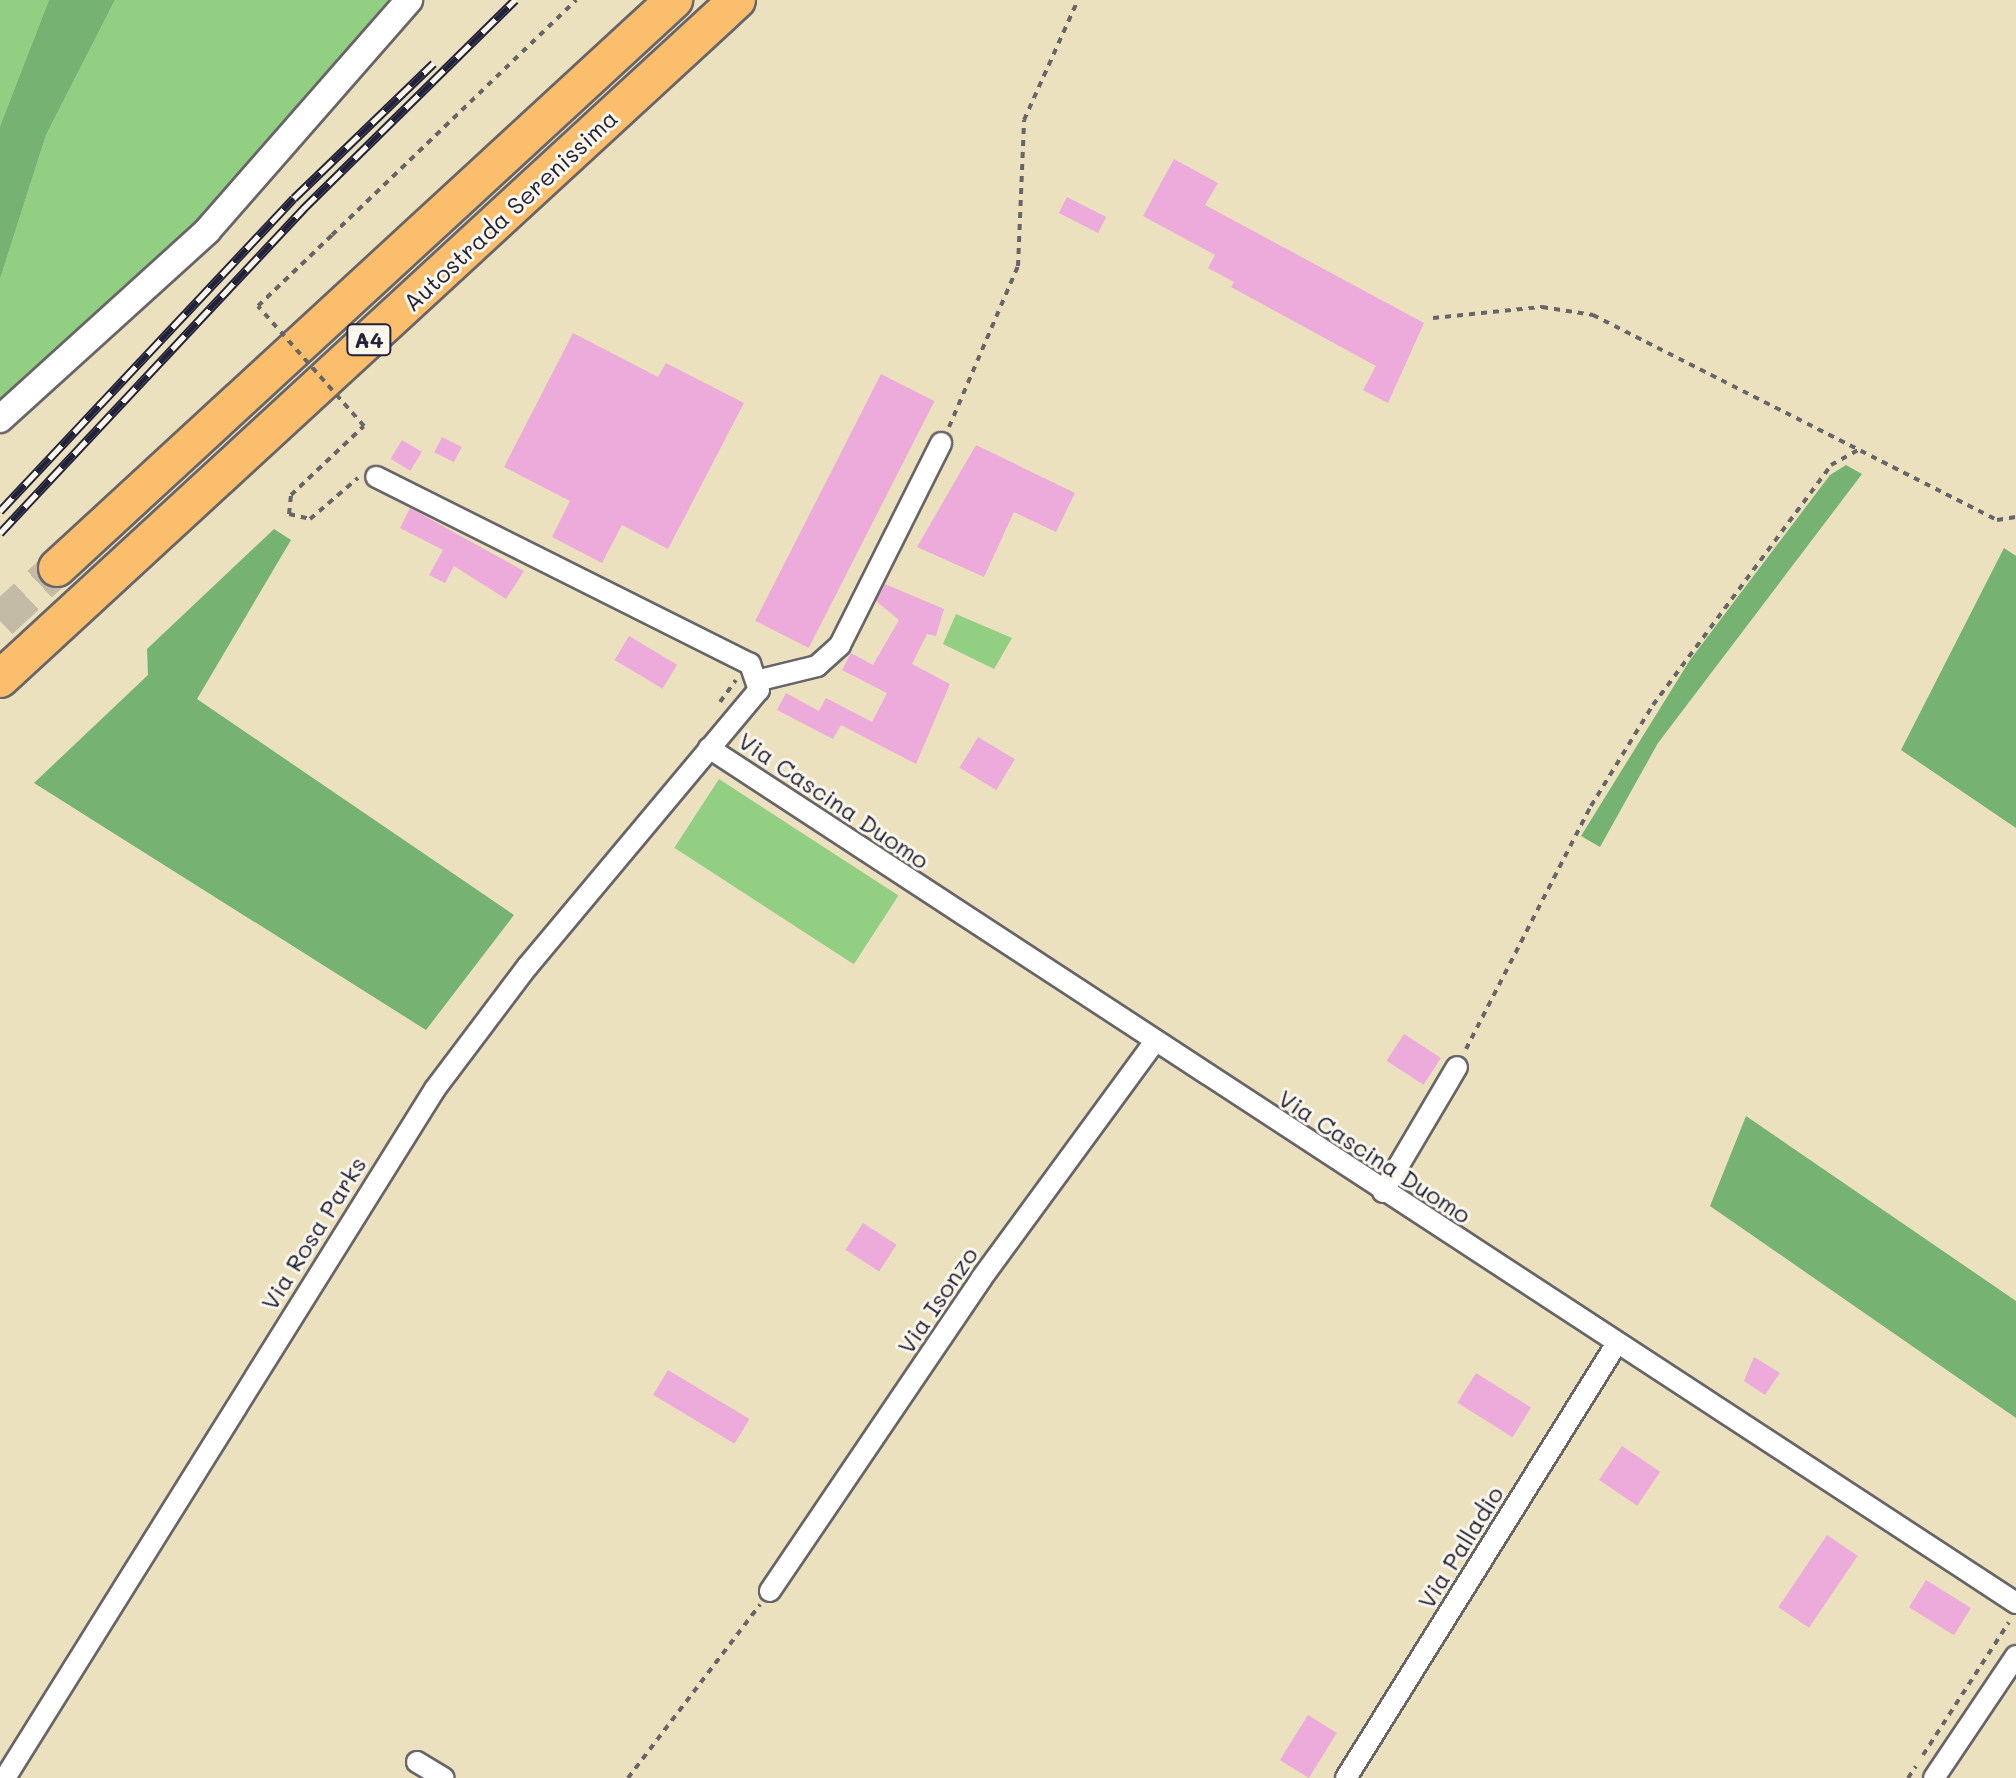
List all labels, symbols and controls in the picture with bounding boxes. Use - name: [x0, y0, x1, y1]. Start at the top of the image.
- street label: Autostrada Serenissima: [397, 103, 623, 317]
- road number: A4: [345, 322, 393, 358]
- street label: Via Cascina Duomo: [733, 726, 935, 874]
- street label: Via Cascina Duomo: [1273, 1083, 1477, 1229]
- street label: Via Rosa Parks: [254, 1151, 372, 1315]
- street label: Via Isonzo: [891, 1241, 983, 1359]
- street label: Via Palladio: [1411, 1481, 1509, 1613]

